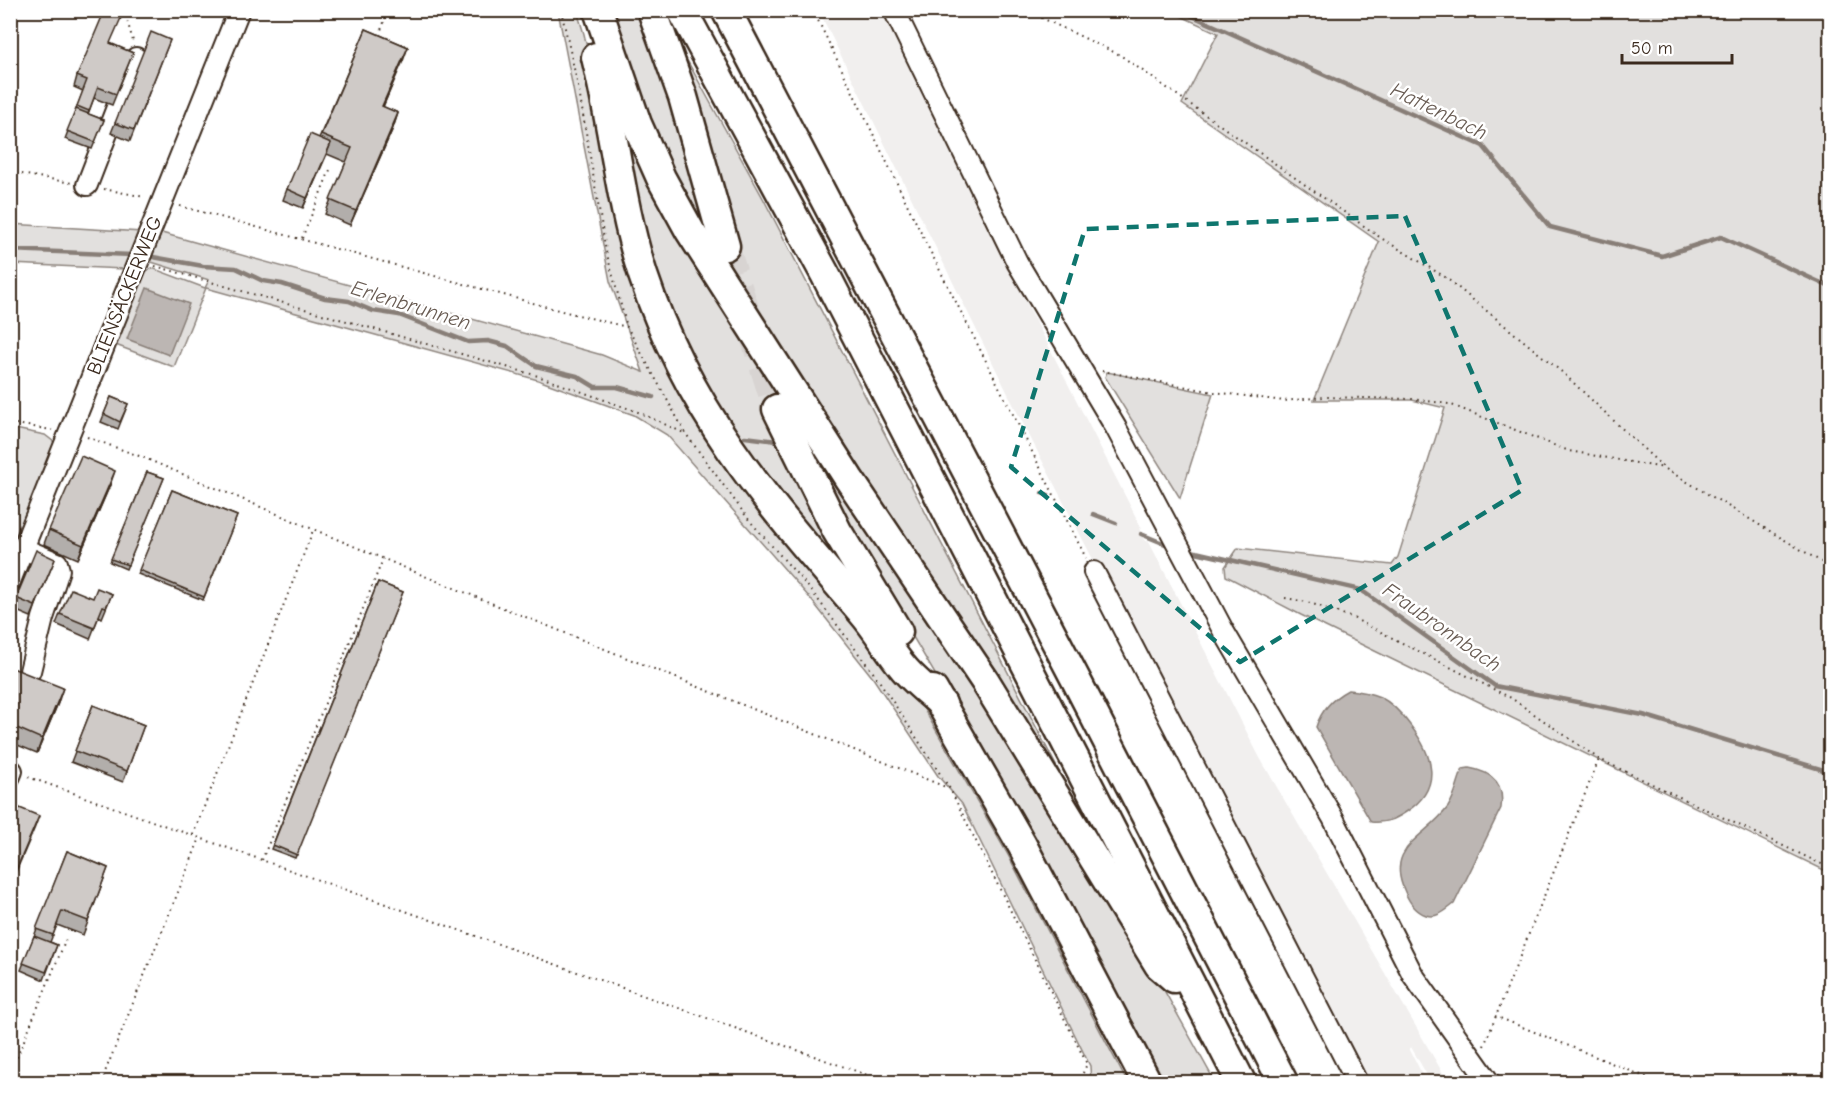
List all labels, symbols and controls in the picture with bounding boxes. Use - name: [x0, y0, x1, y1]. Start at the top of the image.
- scale bar: [1622, 27, 1732, 65]
- text: 50 m: [1631, 38, 1673, 59]
- water label: Hattenbach: [1387, 77, 1491, 145]
- street label: BLIENSÄCKERWEG: [82, 213, 167, 378]
- water label: Erlenbrunnen: [348, 275, 474, 335]
- water label: Fraubronnbach: [1378, 577, 1506, 677]

